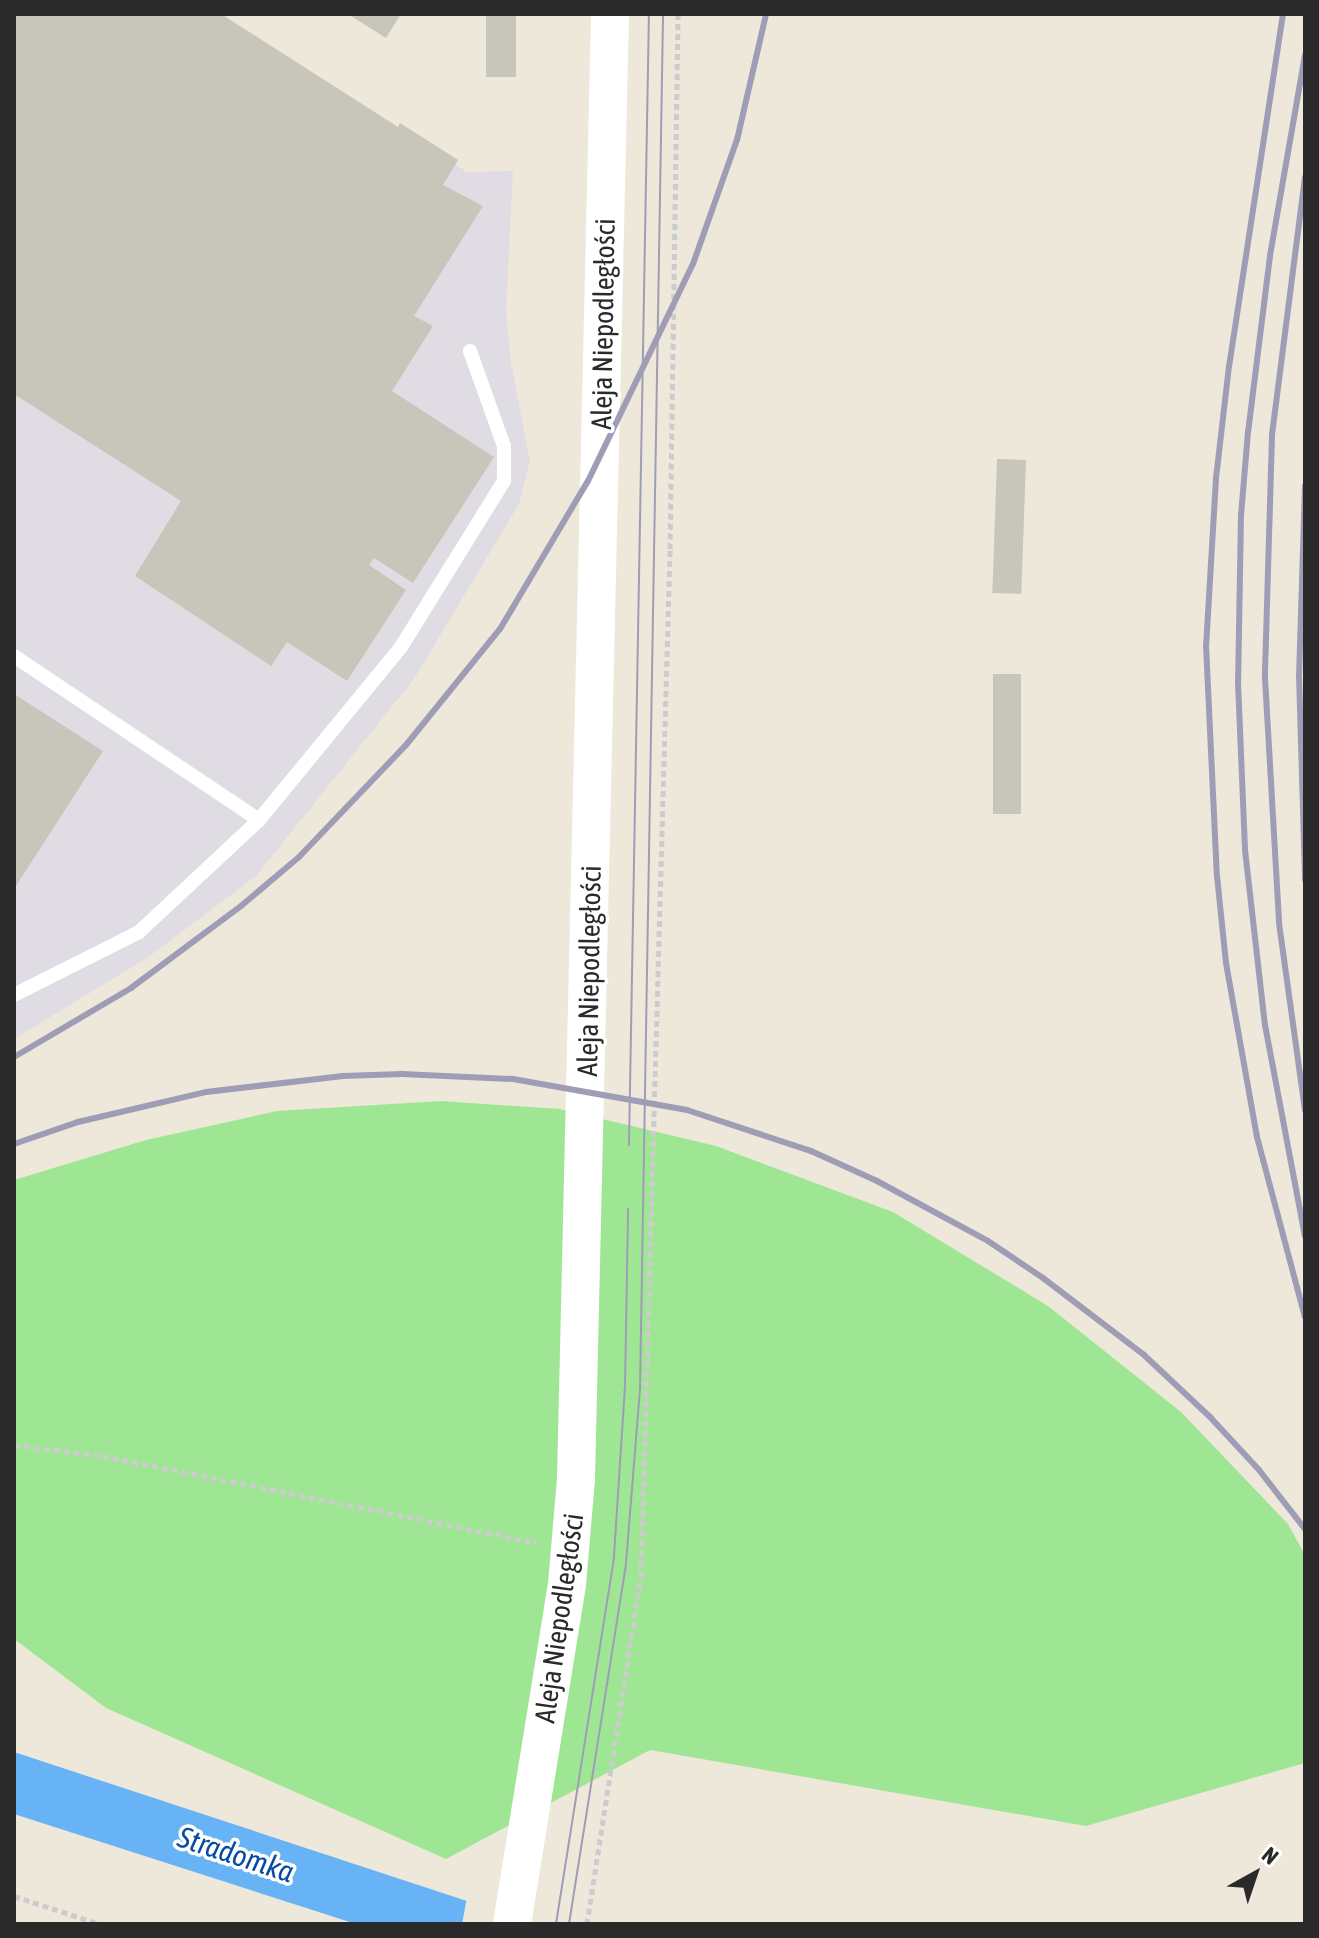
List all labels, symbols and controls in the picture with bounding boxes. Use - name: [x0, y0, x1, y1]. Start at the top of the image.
- street label: Aleja Niepodległości: [584, 218, 622, 430]
- street label: Aleja Niepodległości: [570, 865, 608, 1077]
- street label: Aleja Niepodległości: [528, 1511, 590, 1725]
- water label: Stradomka: [174, 1818, 298, 1890]
- north arrow: [1215, 1834, 1295, 1914]
- text: N: [1257, 1841, 1284, 1870]

